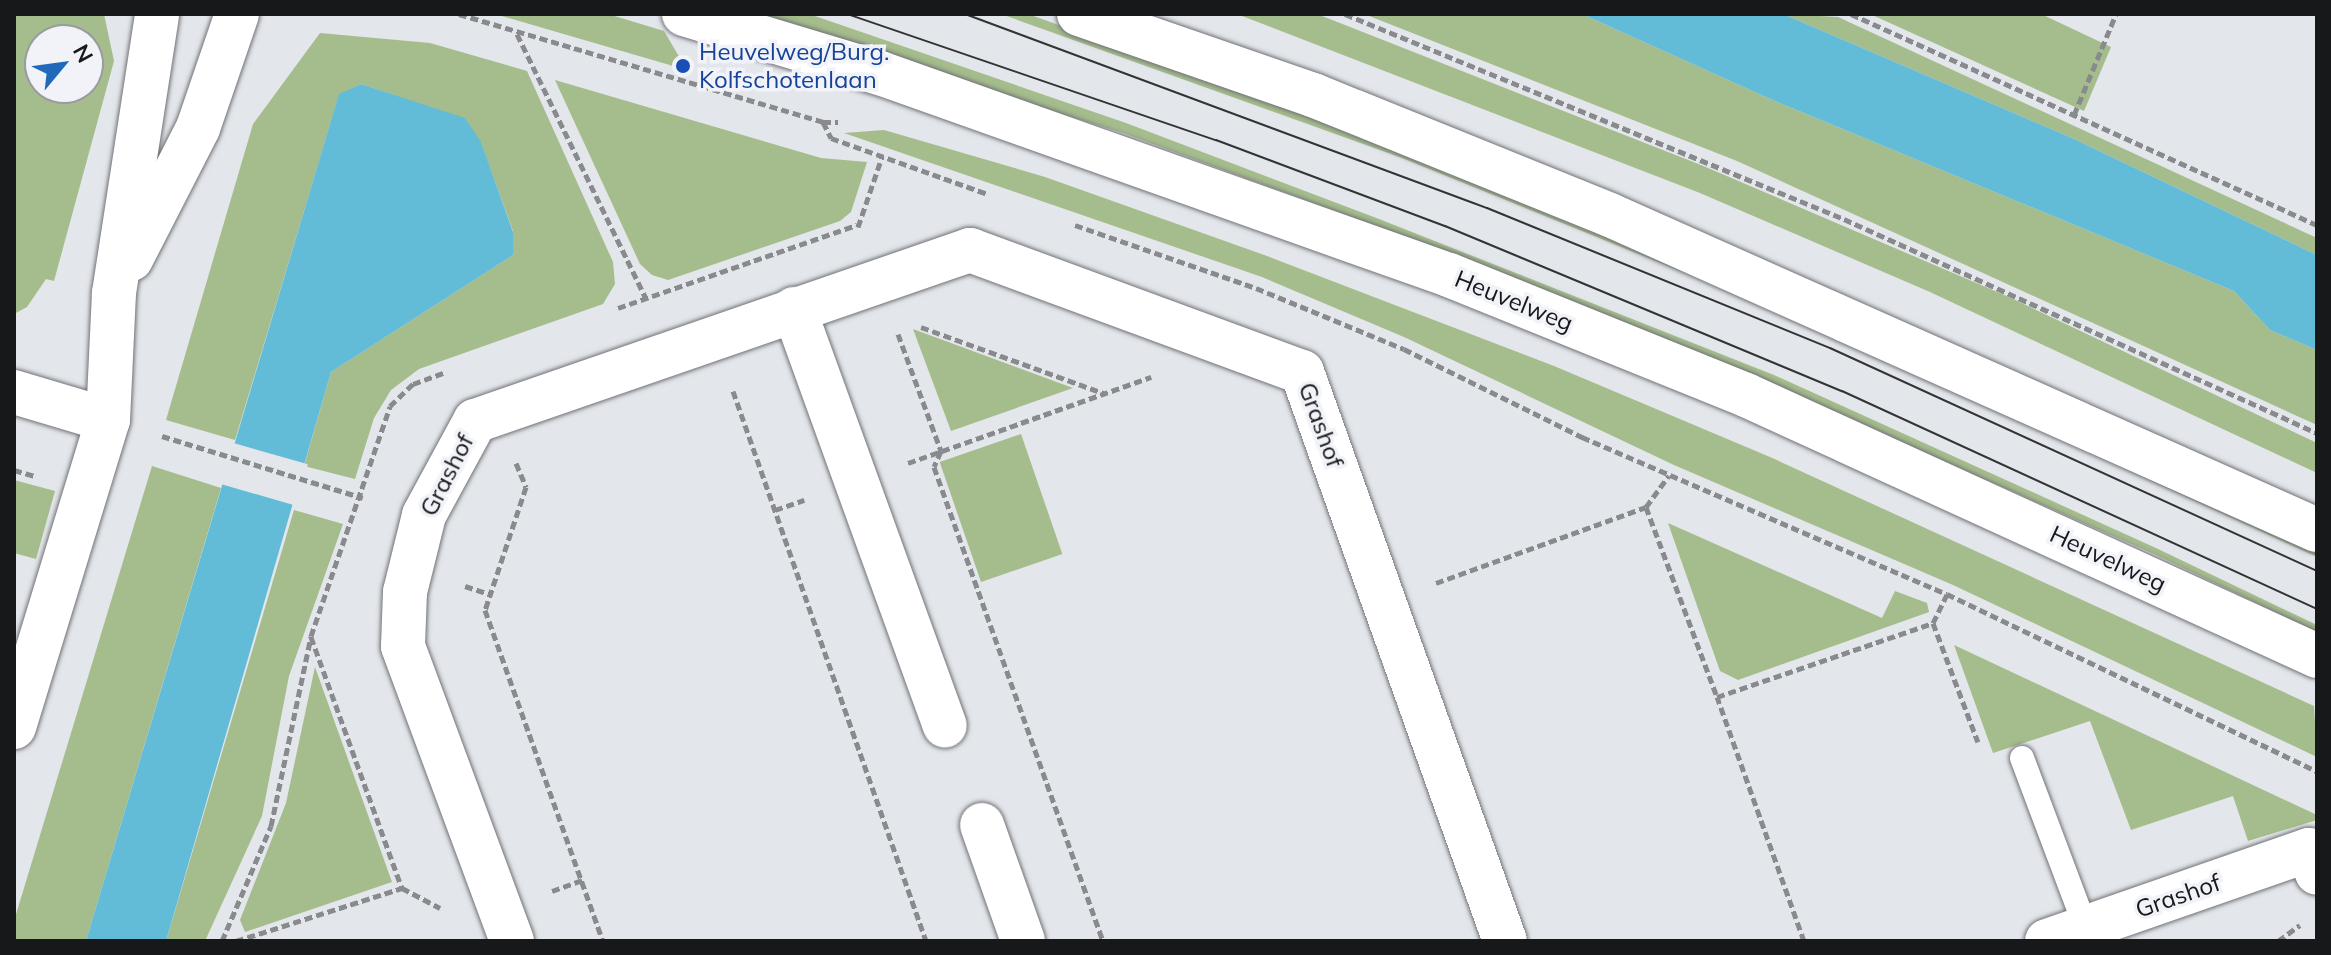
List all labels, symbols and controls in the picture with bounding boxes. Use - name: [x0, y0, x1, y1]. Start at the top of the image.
- north arrow: [24, 24, 104, 104]
- place label: Heuvelweg/Burg. Kolfschotenlaan: [699, 38, 889, 94]
- text: N: [67, 39, 100, 67]
- marker: Heuvelweg/Burg. Kolfschotenlaan: [674, 57, 692, 75]
- street label: Heuvelweg: [1451, 264, 1577, 338]
- street label: Grashof: [1292, 379, 1350, 471]
- street label: Grashof: [414, 429, 480, 521]
- street label: Heuvelweg: [2045, 520, 2171, 598]
- street label: Grashof: [2132, 868, 2224, 924]

